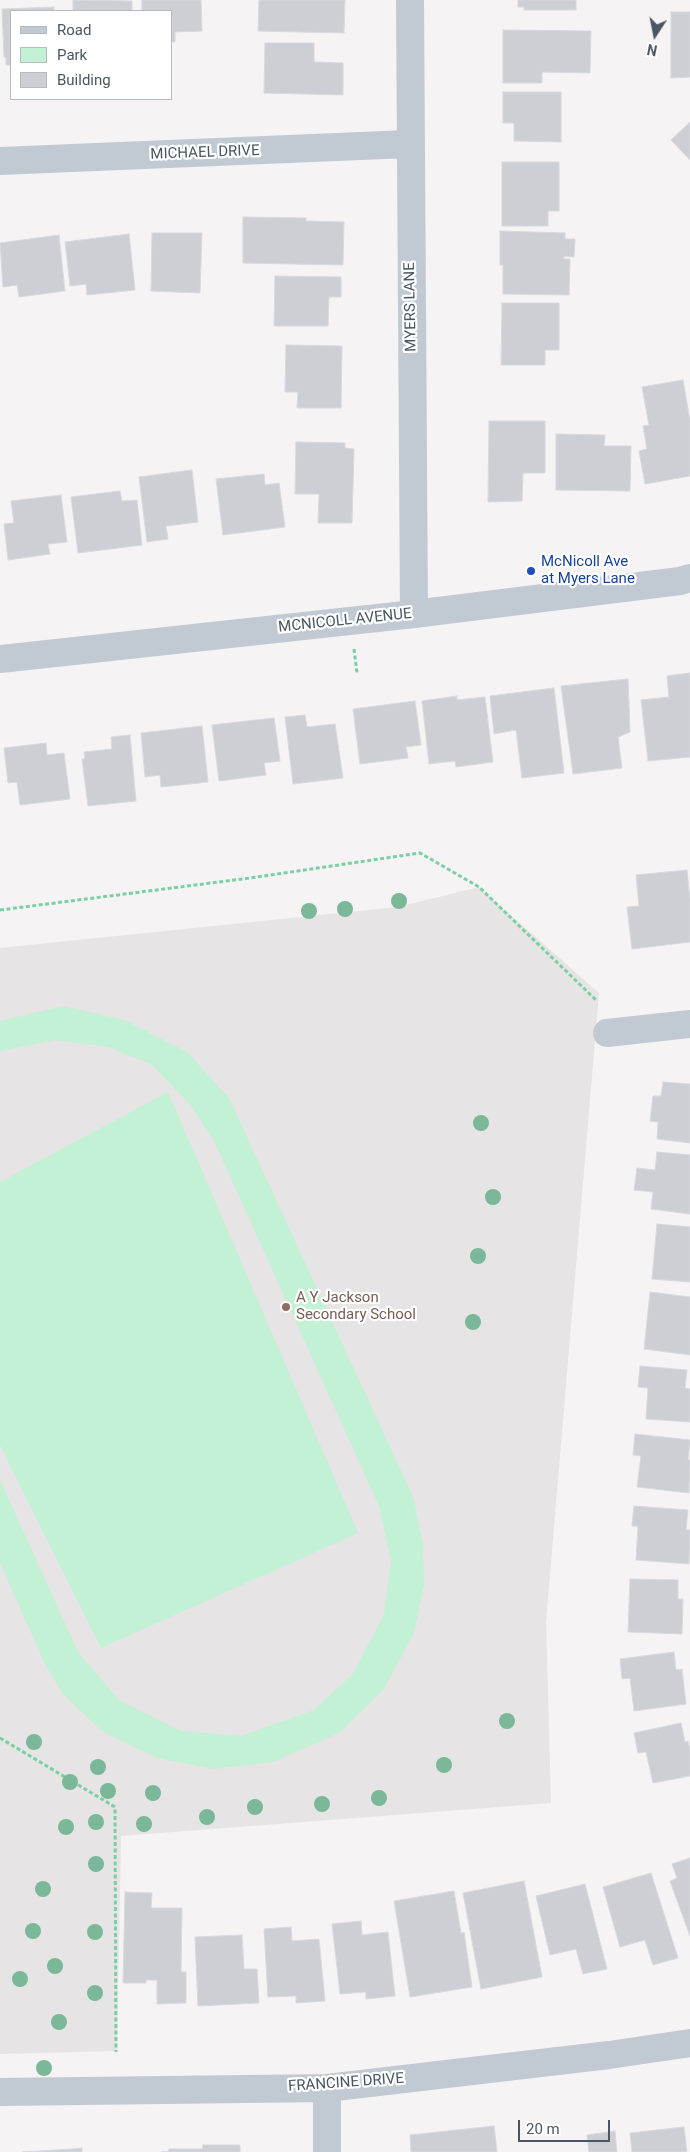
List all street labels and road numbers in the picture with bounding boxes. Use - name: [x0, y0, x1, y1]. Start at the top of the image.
- street label: MICHAEL DRIVE: [150, 142, 260, 164]
- street label: MYERS LANE: [401, 262, 421, 352]
- street label: MCNICOLL AVENUE: [278, 605, 412, 637]
- street label: FRANCINE DRIVE: [287, 2070, 405, 2096]

